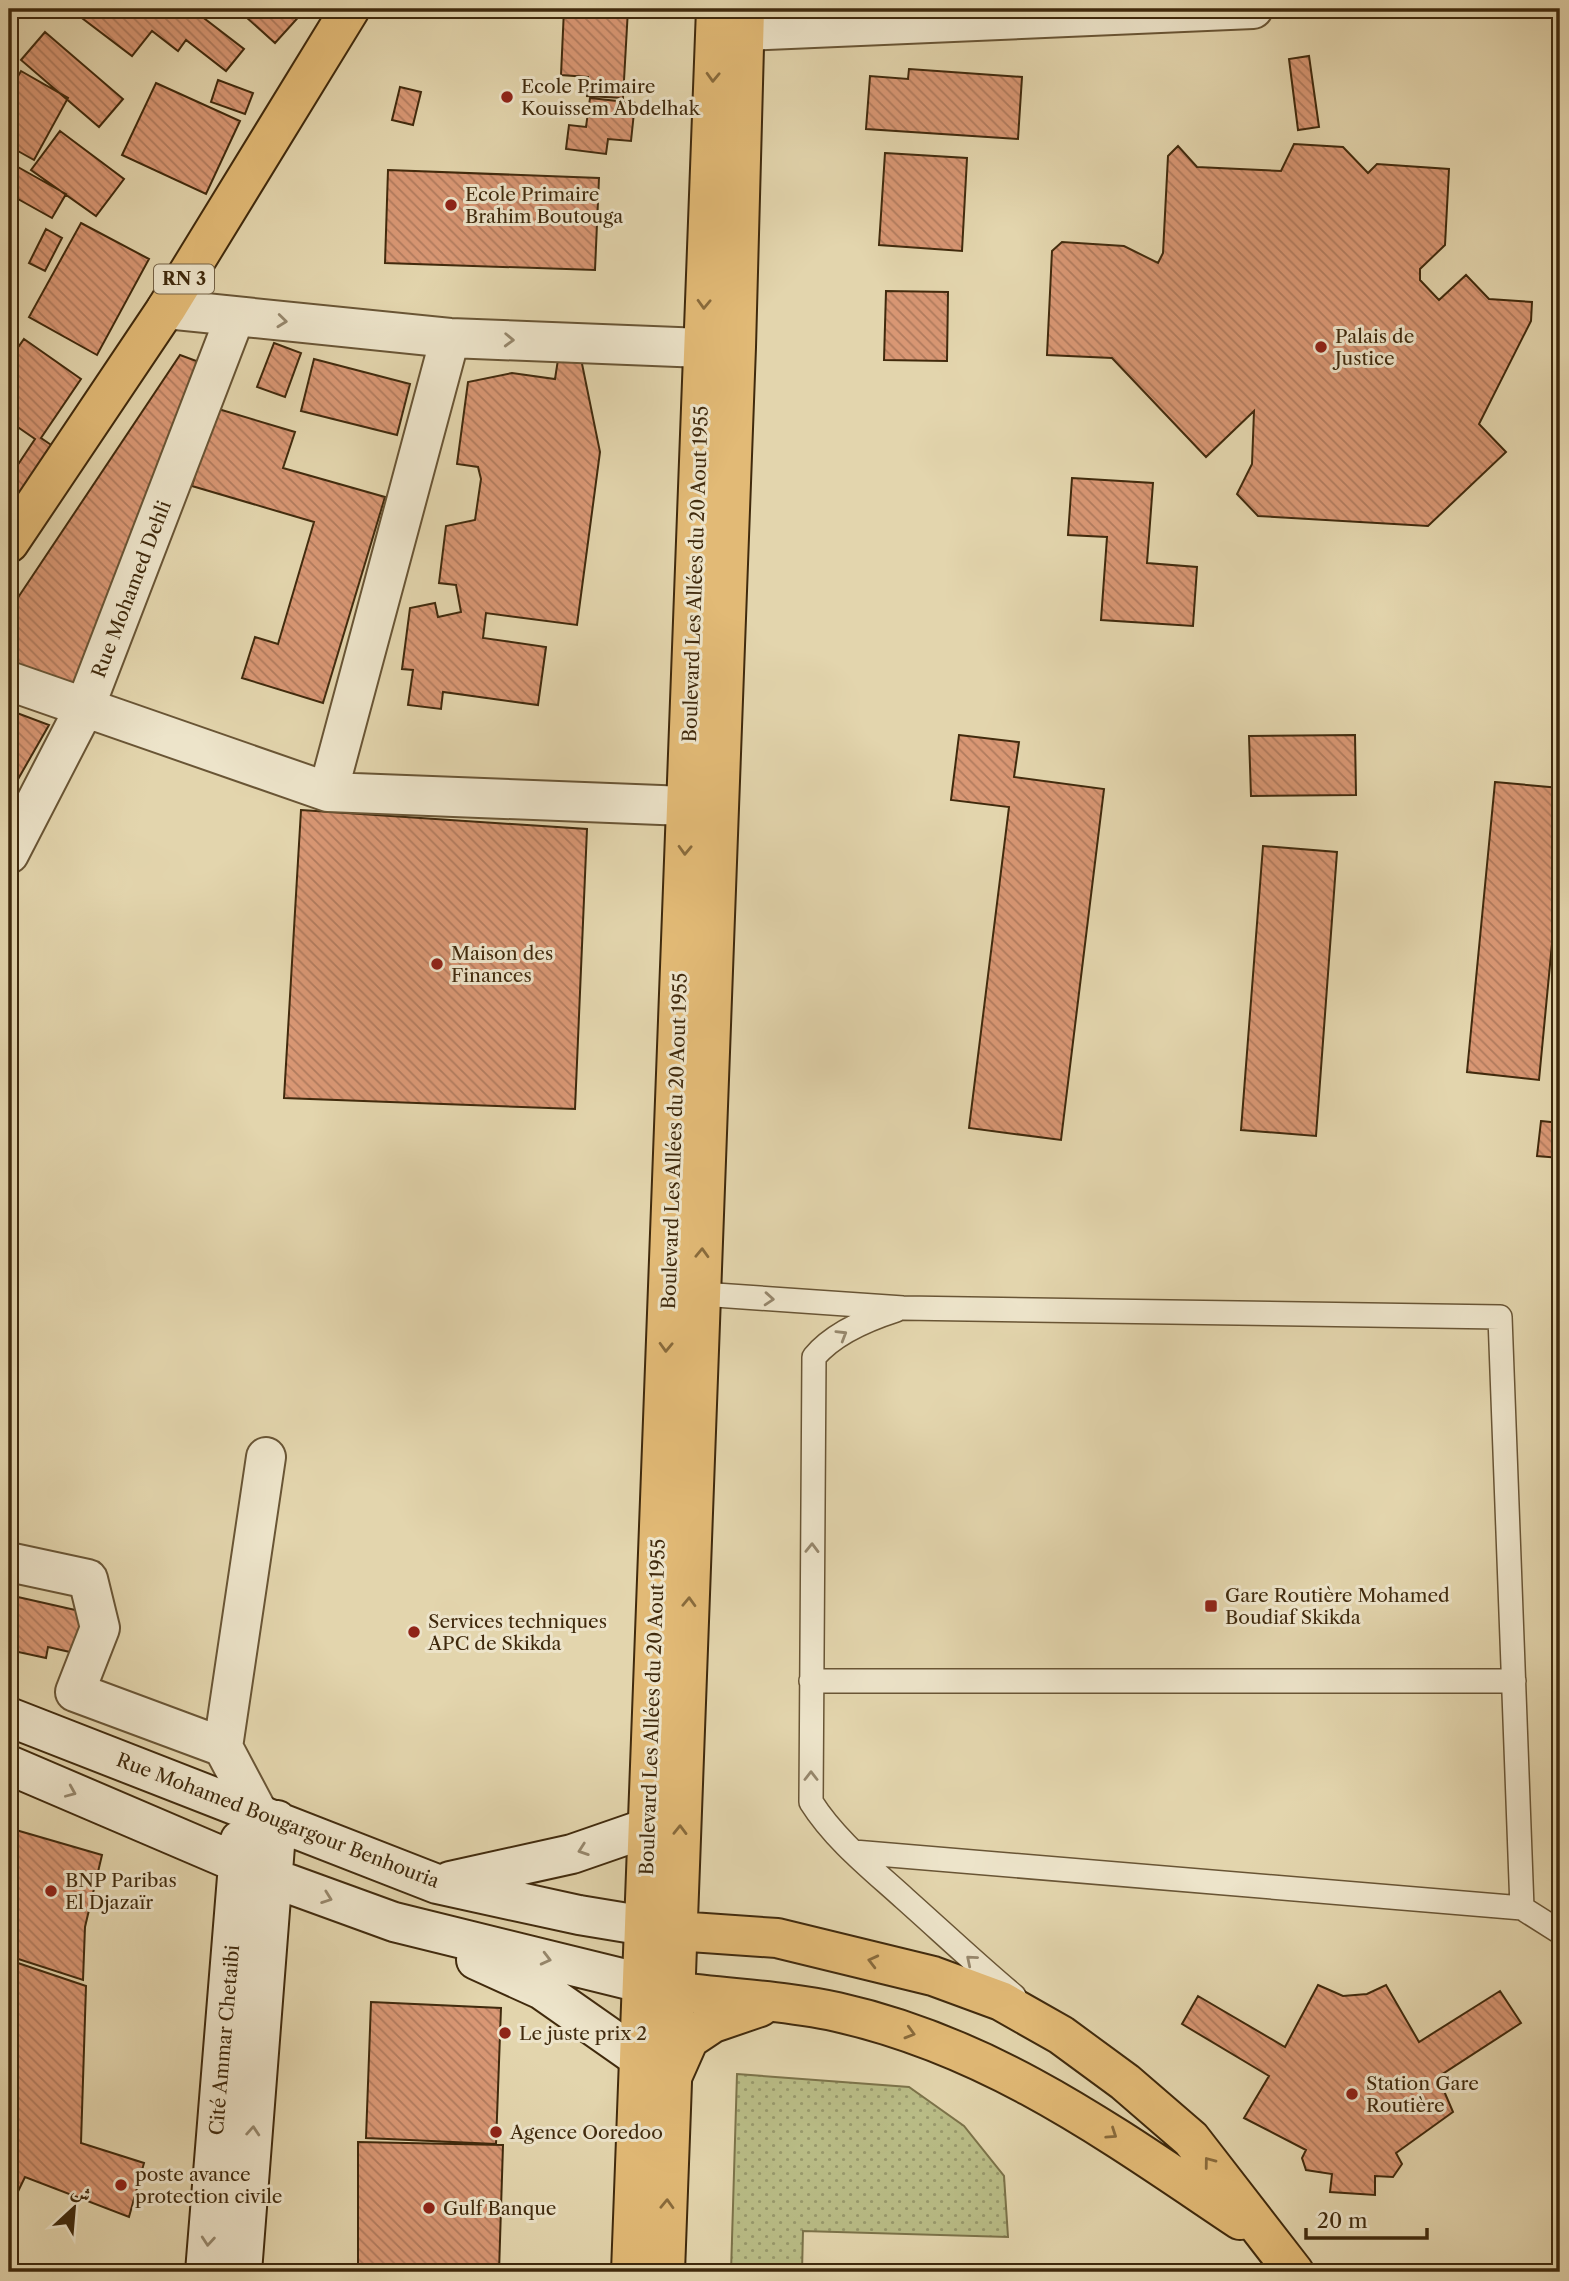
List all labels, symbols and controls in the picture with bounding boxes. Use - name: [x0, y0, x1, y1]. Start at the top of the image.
- one-way arrow: [706, 72, 721, 83]
- place label: Ecole Primaire Kouissem Abdelhak: [521, 75, 701, 120]
- marker: Ecole Primaire Kouissem Abdelhak: [499, 89, 515, 105]
- place label: Ecole Primaire Brahim Boutouga: [465, 183, 623, 228]
- marker: Ecole Primaire Brahim Boutouga: [443, 197, 459, 213]
- road number: RN 3: [154, 264, 214, 293]
- one-way arrow: [697, 299, 712, 310]
- one-way arrow: [277, 313, 288, 328]
- place label: Palais de Justice: [1332, 325, 1414, 370]
- one-way arrow: [504, 333, 515, 348]
- marker: Palais de Justice: [1313, 339, 1329, 355]
- street label: Boulevard Les Allées du 20 Aout 1955: [678, 405, 713, 743]
- street label: Rue Mohamed Dehli: [87, 497, 176, 681]
- one-way arrow: [677, 845, 692, 856]
- place label: Maison des Finances: [451, 942, 553, 987]
- marker: Maison des Finances: [429, 956, 445, 972]
- street label: Boulevard Les Allées du 20 Aout 1955: [657, 972, 692, 1310]
- one-way arrow: [695, 1247, 710, 1258]
- one-way arrow: [764, 1291, 775, 1306]
- one-way arrow: [835, 1330, 848, 1343]
- one-way arrow: [658, 1341, 673, 1352]
- street label: Boulevard Les Allées du 20 Aout 1955: [635, 1538, 670, 1876]
- one-way arrow: [804, 1543, 820, 1553]
- place label: Gare Routière Mohamed Boudiaf Skikda: [1225, 1584, 1450, 1629]
- one-way arrow: [681, 1597, 696, 1608]
- marker: Gare Routière Mohamed Boudiaf Skikda: [1203, 1598, 1219, 1614]
- place label: Services techniques APC de Skikda: [427, 1610, 607, 1655]
- marker: Services techniques APC de Skikda: [406, 1624, 422, 1640]
- street label: Rue Mohamed Bougargour Benhouria: [113, 1748, 442, 1893]
- one-way arrow: [803, 1770, 819, 1781]
- one-way arrow: [64, 1784, 77, 1798]
- one-way arrow: [672, 1824, 688, 1835]
- one-way arrow: [577, 1842, 589, 1857]
- place label: BNP Paribas El Djazaïr: [65, 1869, 177, 1914]
- marker: BNP Paribas El Djazaïr: [43, 1883, 59, 1899]
- one-way arrow: [320, 1890, 332, 1904]
- street label: Cité Ammar Chetaibi: [205, 1944, 244, 2136]
- one-way arrow: [539, 1951, 551, 1965]
- one-way arrow: [868, 1955, 880, 1969]
- one-way arrow: [967, 1956, 980, 1968]
- place label: Le juste prix 2: [519, 2022, 647, 2045]
- one-way arrow: [903, 2024, 915, 2039]
- marker: Le juste prix 2: [497, 2025, 513, 2041]
- place label: Station Gare Routière: [1366, 2072, 1479, 2117]
- marker: Station Gare Routière: [1344, 2086, 1360, 2102]
- place label: Agence Ooredoo: [509, 2121, 663, 2144]
- marker: Agence Ooredoo: [488, 2124, 504, 2140]
- one-way arrow: [245, 2125, 260, 2136]
- one-way arrow: [1105, 2126, 1118, 2139]
- one-way arrow: [1205, 2158, 1217, 2170]
- place label: poste avance protection civile: [135, 2163, 282, 2208]
- north arrow: [38, 2172, 108, 2242]
- marker: poste avance protection civile: [113, 2177, 129, 2193]
- text: ش: [68, 2179, 95, 2208]
- place label: Gulf Banque: [443, 2197, 557, 2220]
- scale bar: [1306, 2197, 1427, 2241]
- one-way arrow: [660, 2198, 675, 2209]
- marker: Gulf Banque: [421, 2200, 437, 2216]
- text: 20 m: [1317, 2208, 1368, 2233]
- one-way arrow: [201, 2236, 216, 2247]

